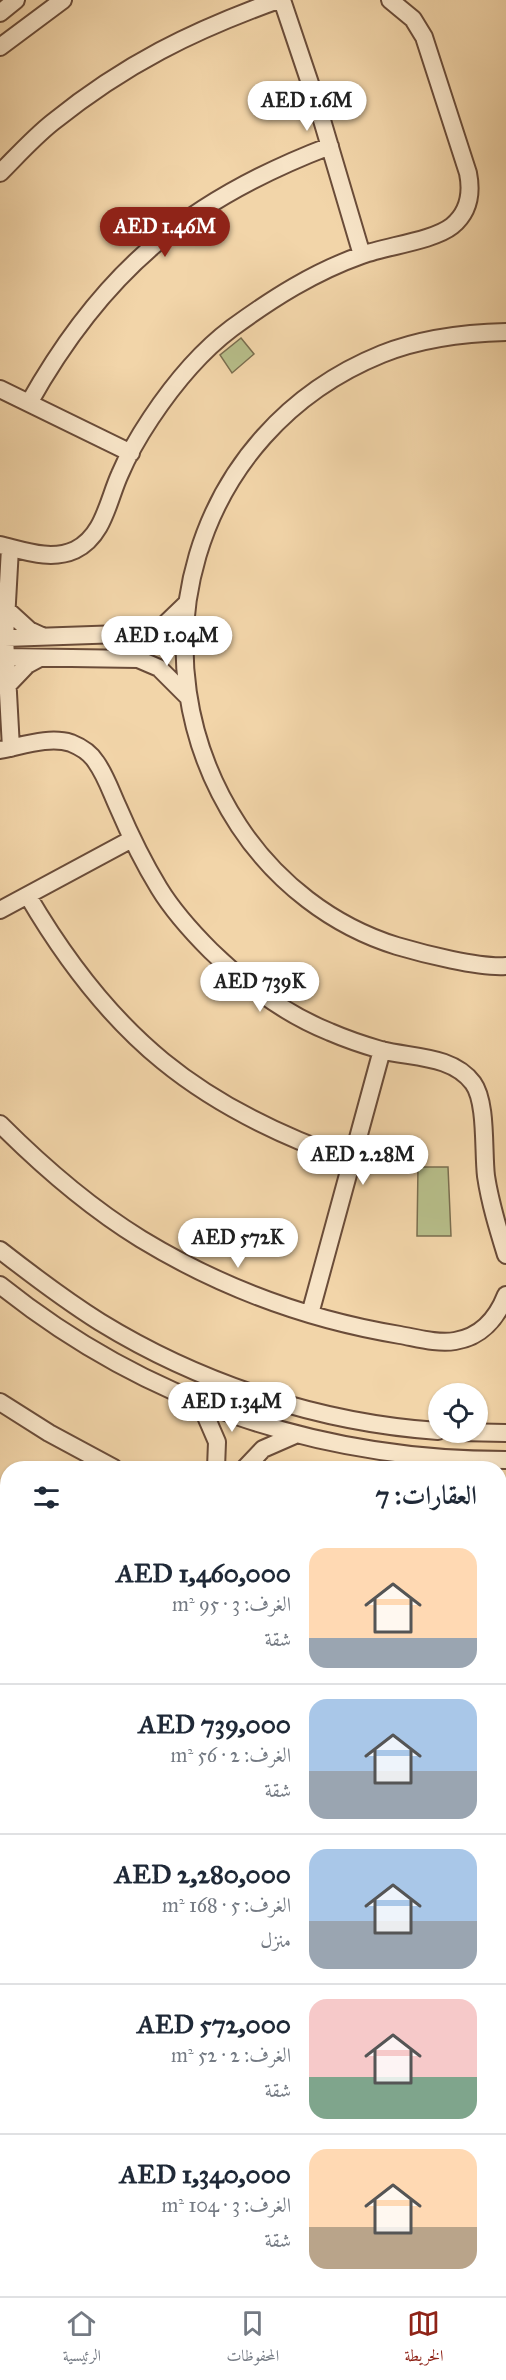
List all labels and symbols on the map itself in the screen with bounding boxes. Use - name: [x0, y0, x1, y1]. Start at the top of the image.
- pin: AED 1.6M: [245, 81, 369, 132]
- pin: AED 1.46M: [96, 207, 234, 258]
- pin: AED 1.04M: [98, 616, 236, 667]
- pin: AED 739K: [198, 962, 322, 1013]
- pin: AED 2.28M: [294, 1135, 432, 1186]
- pin: AED 572K: [176, 1218, 300, 1269]
- pin: AED 1.34M: [163, 1382, 301, 1433]

